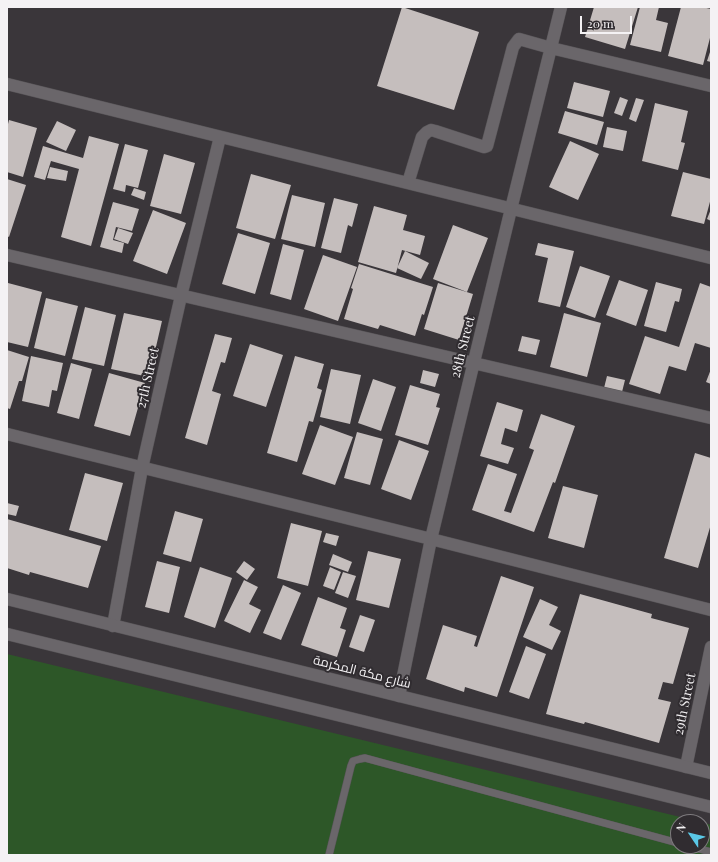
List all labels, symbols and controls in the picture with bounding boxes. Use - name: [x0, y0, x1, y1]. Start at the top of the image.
- scale bar: [582, 8, 634, 34]
- text: 20 m: [587, 15, 614, 31]
- street label: 28th Street: [448, 314, 478, 380]
- street label: 27th Street: [133, 346, 163, 410]
- street label: شارع مكة المكرمة: [311, 652, 413, 692]
- street label: 29th Street: [671, 671, 699, 737]
- north arrow: [670, 814, 710, 854]
- text: N: [672, 820, 689, 835]

